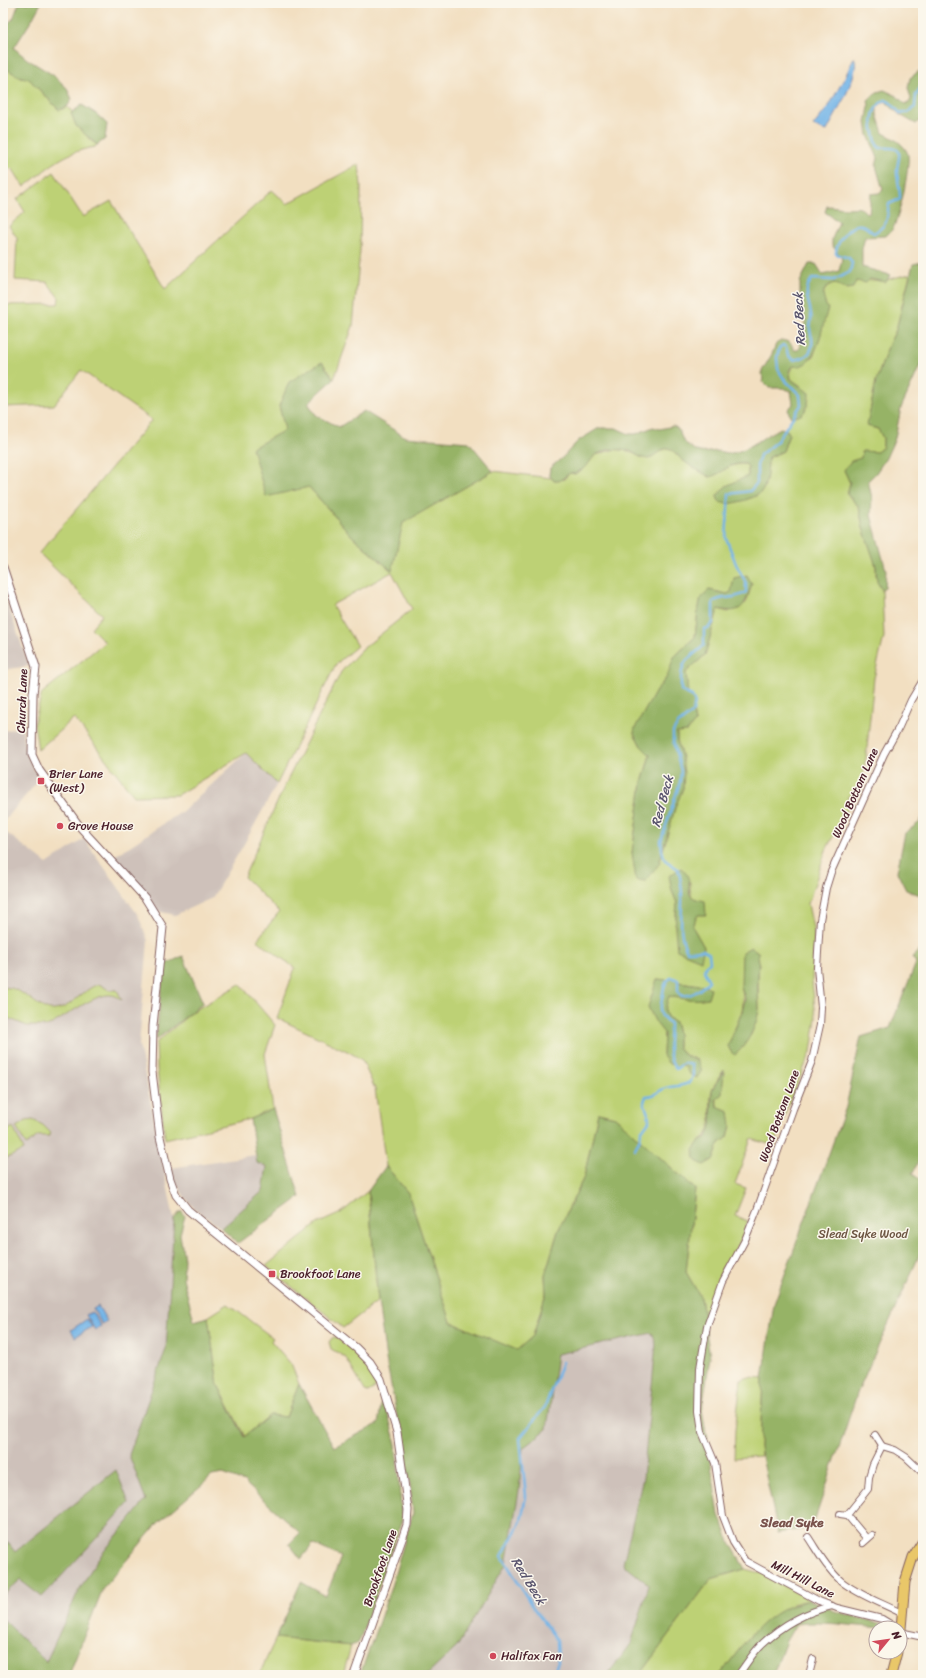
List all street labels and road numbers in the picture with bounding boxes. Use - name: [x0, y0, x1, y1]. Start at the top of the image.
- street label: Church Lane: [10, 668, 34, 734]
- street label: Wood Bottom Lane: [825, 744, 885, 842]
- street label: Wood Bottom Lane: [752, 1067, 806, 1165]
- street label: Brookfoot Lane: [356, 1526, 404, 1610]
- street label: Mill Hill Lane: [767, 1554, 839, 1604]

